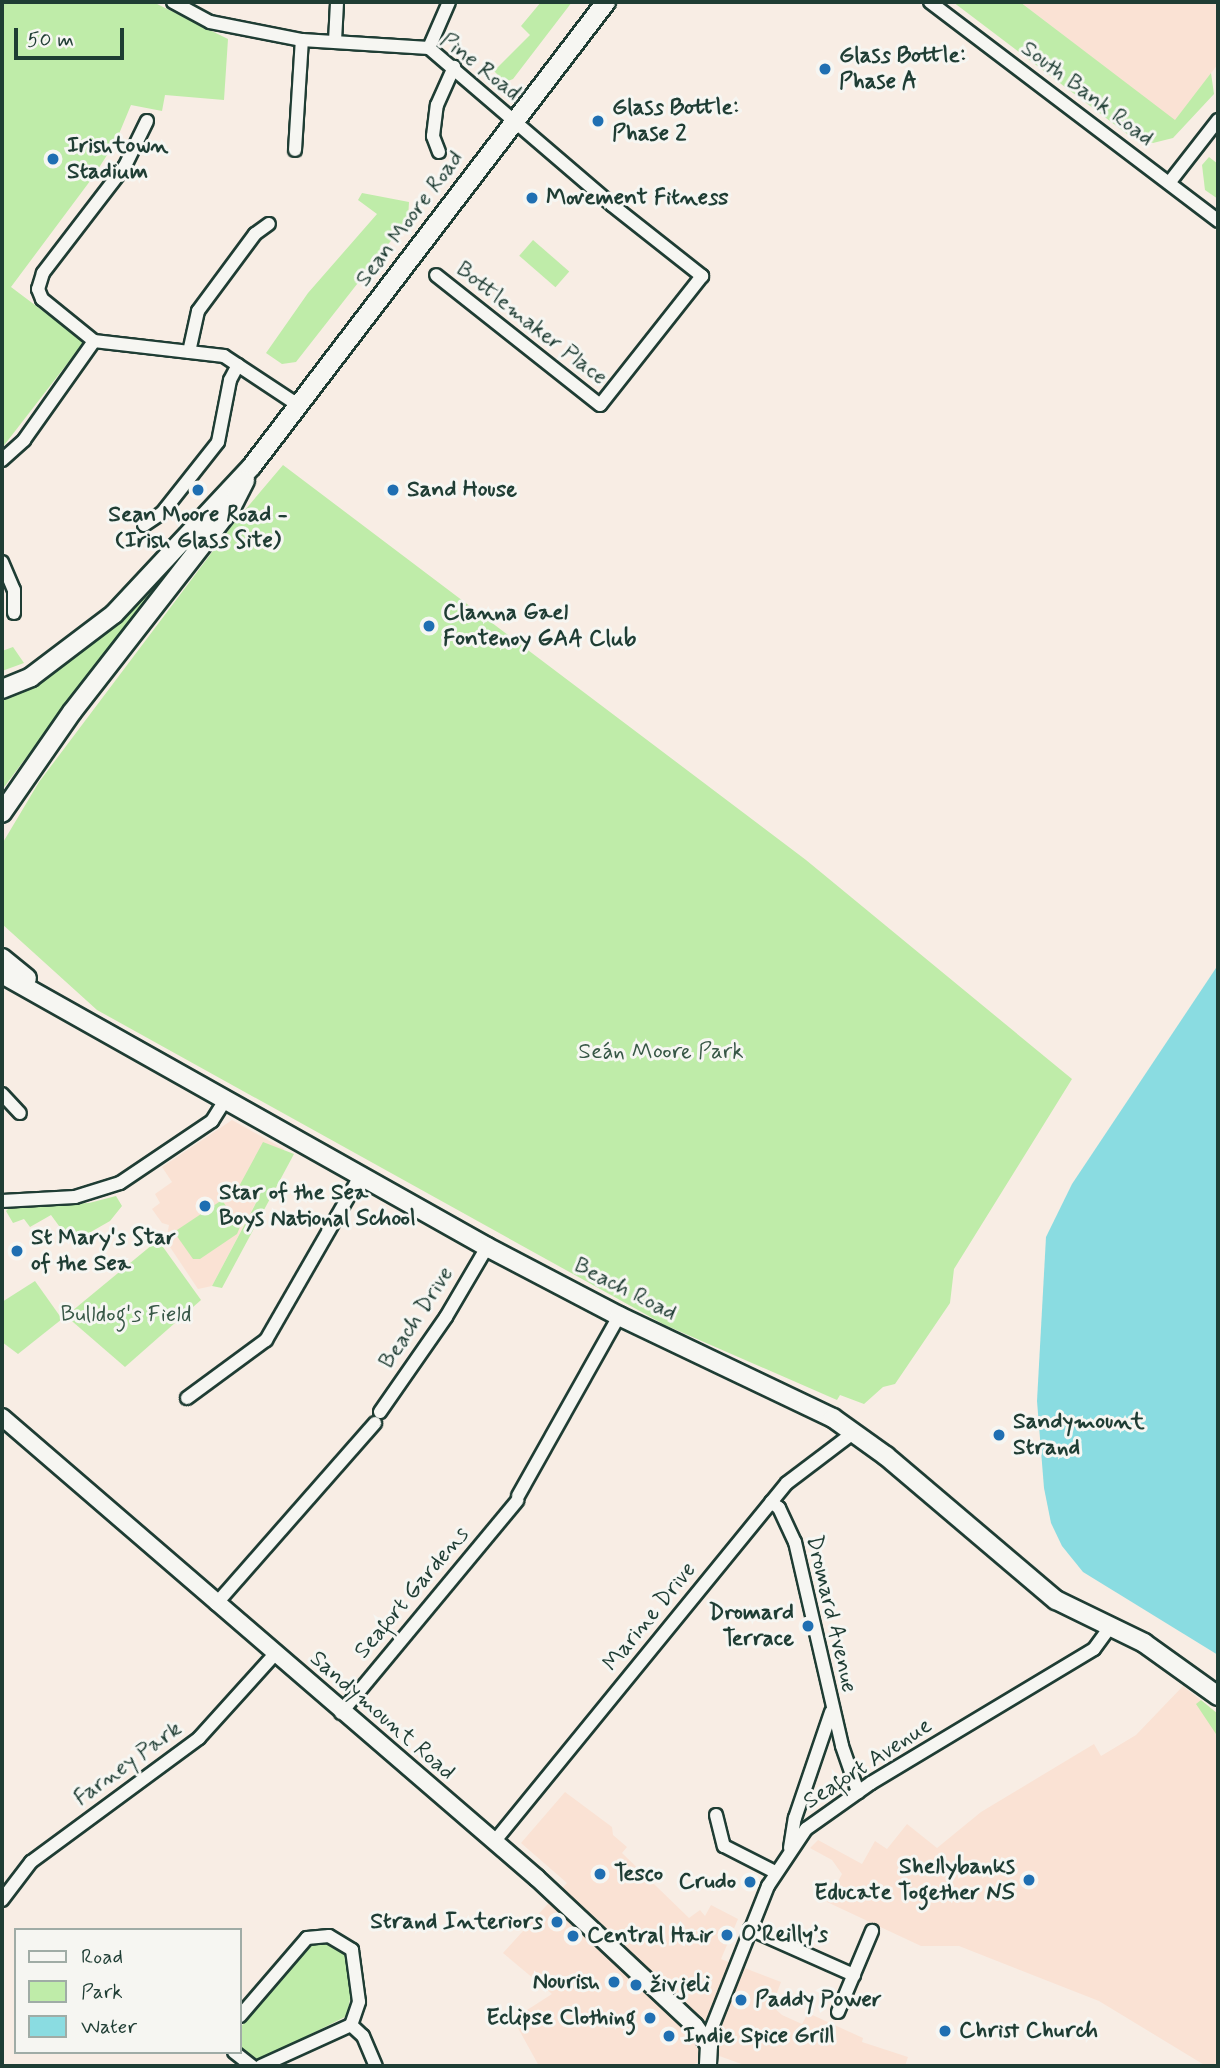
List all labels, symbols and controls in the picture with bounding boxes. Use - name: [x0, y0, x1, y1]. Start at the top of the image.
- scale bar: [18, 14, 128, 58]
- text: 50 m: [27, 26, 74, 54]
- street label: Pine Road: [435, 27, 525, 107]
- street label: South Bank Road: [1015, 35, 1159, 153]
- place label: Glass Bottle: Phase A: [839, 42, 967, 96]
- marker: Glass Bottle: Phase A: [817, 61, 833, 77]
- place label: Glass Bottle: Phase 2: [612, 94, 740, 148]
- marker: Glass Bottle: Phase 2: [590, 113, 606, 129]
- place label: Irishtown Stadium: [67, 132, 168, 186]
- street label: Sean Moore Road: [350, 145, 470, 293]
- marker: Irishtown Stadium: [45, 151, 61, 167]
- place label: Movement Fitness: [546, 184, 729, 212]
- marker: Movement Fitness: [524, 190, 540, 206]
- street label: Bottlemaker Place: [449, 256, 613, 392]
- place label: Sand House: [407, 476, 517, 504]
- marker: Sean Moore Road - (Irish Glass Site): [190, 482, 206, 498]
- marker: Sand House: [385, 482, 401, 498]
- place label: Sean Moore Road - (Irish Glass Site): [108, 501, 288, 555]
- place label: Clanna Gael Fontenoy GAA Club: [443, 599, 634, 653]
- marker: Clanna Gael Fontenoy GAA Club: [421, 618, 437, 634]
- park label: Seán Moore Park: [580, 1038, 742, 1066]
- place label: Star of the Sea Boys National School: [219, 1179, 416, 1233]
- marker: Star of the Sea Boys National School: [197, 1198, 213, 1214]
- place label: St Mary's Star of the Sea: [31, 1224, 175, 1278]
- marker: St Mary's Star of the Sea: [9, 1243, 25, 1259]
- street label: Beach Road: [569, 1252, 681, 1328]
- street label: Beach Drive: [374, 1262, 460, 1374]
- park label: Bulldog's Field: [60, 1301, 192, 1329]
- place label: Sandymount Strand: [1013, 1408, 1144, 1462]
- marker: Sandymount Strand: [991, 1427, 1007, 1443]
- street label: Seafort Gardens: [351, 1524, 473, 1662]
- street label: Dromard Avenue: [799, 1531, 863, 1697]
- street label: Marine Drive: [598, 1557, 702, 1677]
- place label: Dromard Terrace: [709, 1599, 794, 1653]
- marker: Dromard Terrace: [800, 1618, 816, 1634]
- street label: Sandymount Road: [304, 1645, 460, 1787]
- street label: Seafort Avenue: [798, 1712, 938, 1816]
- street label: Farney Park: [70, 1717, 186, 1811]
- place label: Shellybanks Educate Together NS: [816, 1853, 1015, 1907]
- place label: Tesco: [614, 1860, 663, 1888]
- marker: Tesco: [592, 1866, 608, 1882]
- place label: Crudo: [678, 1868, 736, 1896]
- marker: Shellybanks Educate Together NS: [1021, 1872, 1037, 1888]
- marker: Crudo: [742, 1874, 758, 1890]
- place label: Strand Interiors: [381, 1908, 543, 1936]
- marker: Strand Interiors: [549, 1914, 565, 1930]
- place label: O’Reilly’s: [741, 1921, 828, 1949]
- place label: Central Hair: [587, 1922, 713, 1950]
- marker: O’Reilly’s: [719, 1927, 735, 1943]
- legend: [14, 1928, 242, 2054]
- marker: Central Hair: [565, 1928, 581, 1944]
- text: Road: [81, 1943, 123, 1971]
- place label: Nourish: [533, 1968, 600, 1996]
- place label: živjeli: [650, 1971, 710, 1999]
- marker: Nourish: [606, 1974, 622, 1990]
- marker: živjeli: [628, 1977, 644, 1993]
- text: Park: [81, 1978, 123, 2006]
- place label: Paddy Power: [755, 1986, 877, 2014]
- marker: Paddy Power: [733, 1992, 749, 2008]
- place label: Eclipse Clothing: [484, 2004, 636, 2032]
- marker: Eclipse Clothing: [642, 2010, 658, 2026]
- text: Water: [81, 2013, 137, 2041]
- place label: Christ Church: [959, 2017, 1098, 2045]
- place label: Indie Spice Grill: [683, 2022, 835, 2050]
- marker: Christ Church: [937, 2023, 953, 2039]
- marker: Indie Spice Grill: [661, 2028, 677, 2044]

